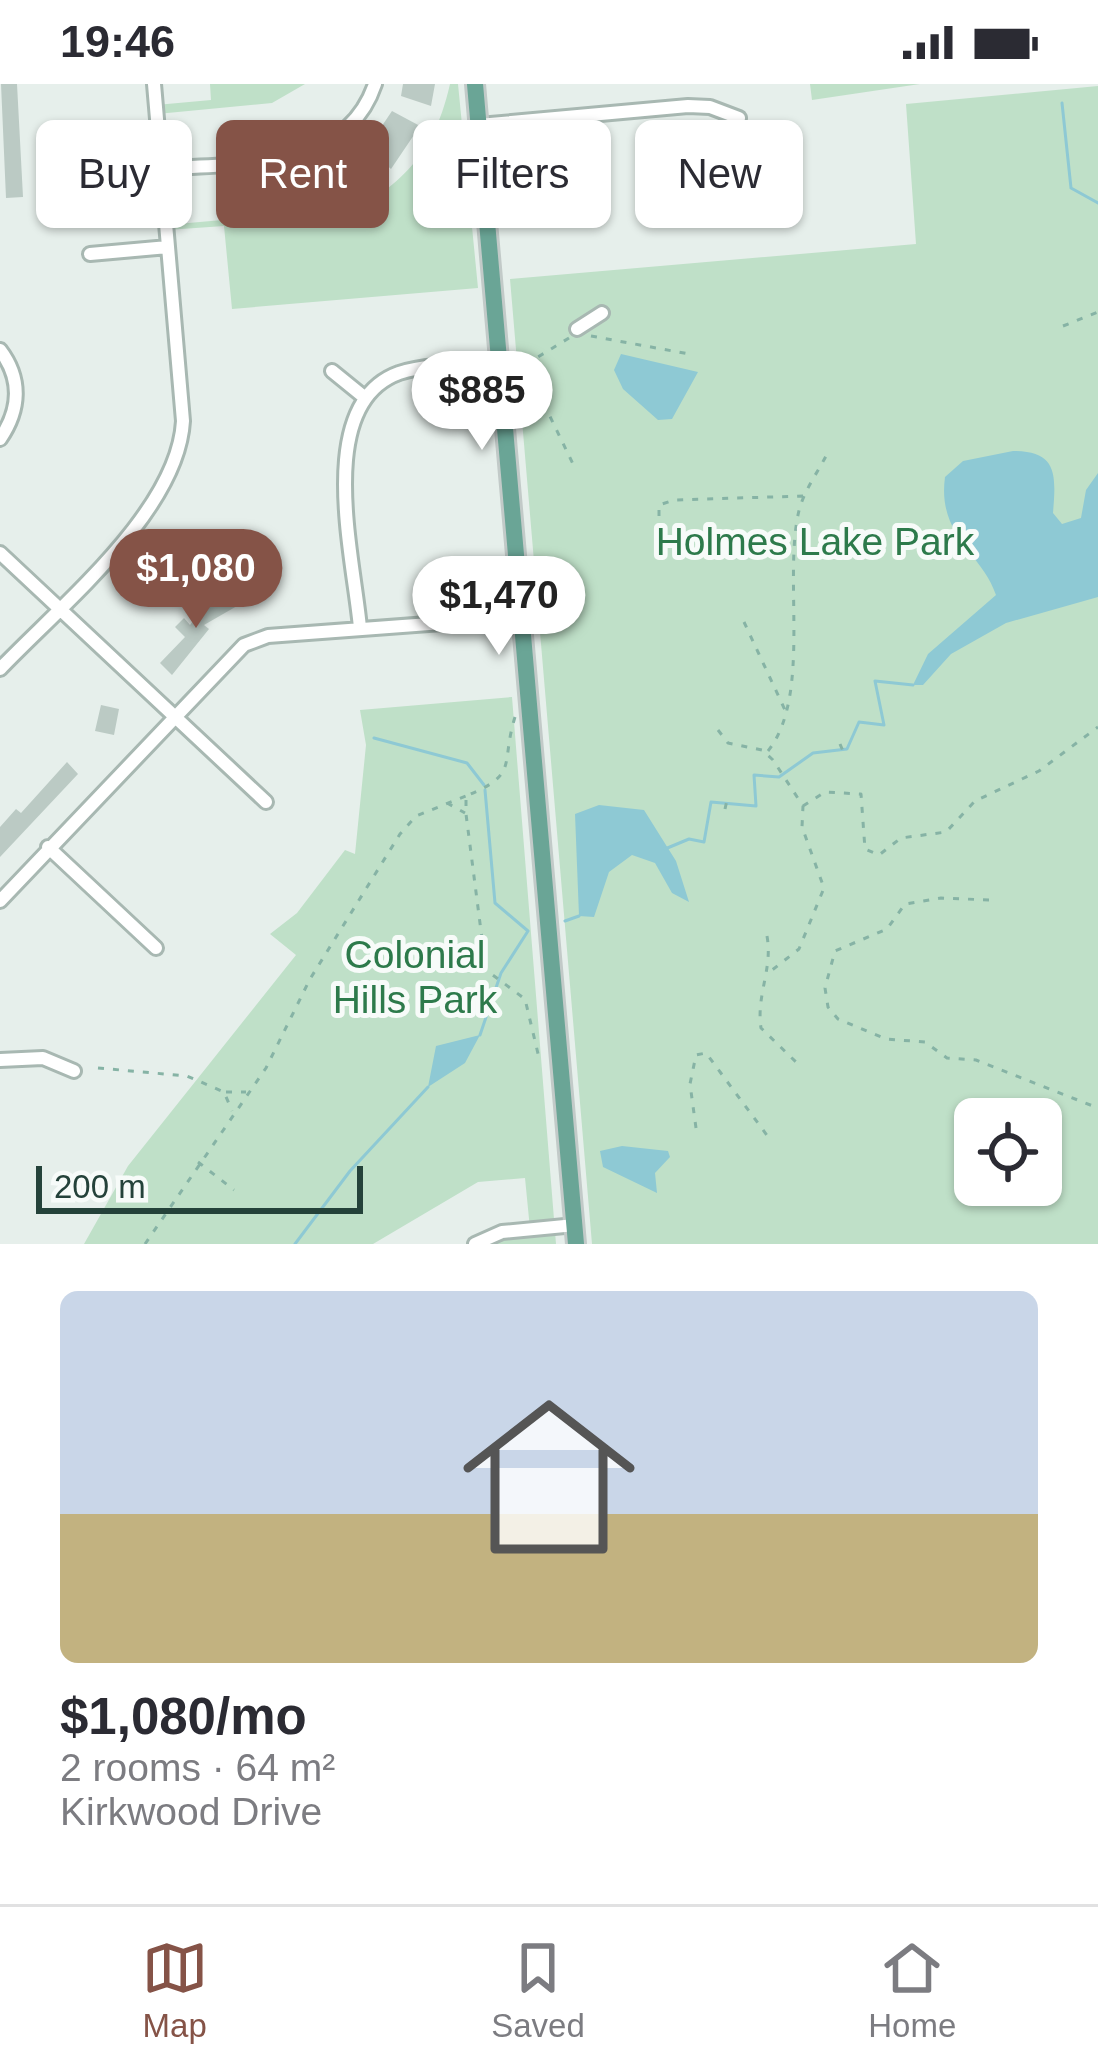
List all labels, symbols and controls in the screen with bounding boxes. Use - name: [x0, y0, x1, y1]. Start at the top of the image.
- text: 19:46: [60, 16, 175, 67]
- chip: Buy: [36, 120, 192, 228]
- chip: Rent: [216, 120, 389, 228]
- chip: Filters: [413, 120, 611, 228]
- chip: New: [635, 120, 803, 228]
- pin: $885: [411, 351, 553, 453]
- text: $885: [439, 368, 525, 411]
- park label: Holmes Lake Park: [656, 520, 975, 563]
- pin: $1,080: [98, 529, 294, 631]
- text: $1,080: [136, 546, 256, 589]
- pin: $1,470: [401, 556, 597, 658]
- text: $1,470: [439, 573, 559, 616]
- park label: Colonial Hills Park: [333, 933, 498, 1021]
- map controls: [954, 1098, 1062, 1206]
- button: locate: [954, 1098, 1062, 1206]
- scale bar: [36, 1160, 363, 1213]
- text: 200 m: [54, 1168, 146, 1205]
- icon: home: [441, 1369, 657, 1585]
- text: $1,080/mo: [60, 1688, 307, 1745]
- text: 2 rooms · 64 m²: [60, 1746, 335, 1789]
- text: Kirkwood Drive: [60, 1790, 322, 1833]
- tab: Map: [142, 1935, 208, 2045]
- tab: Saved: [491, 1935, 585, 2045]
- tab: Home: [868, 1935, 956, 2045]

